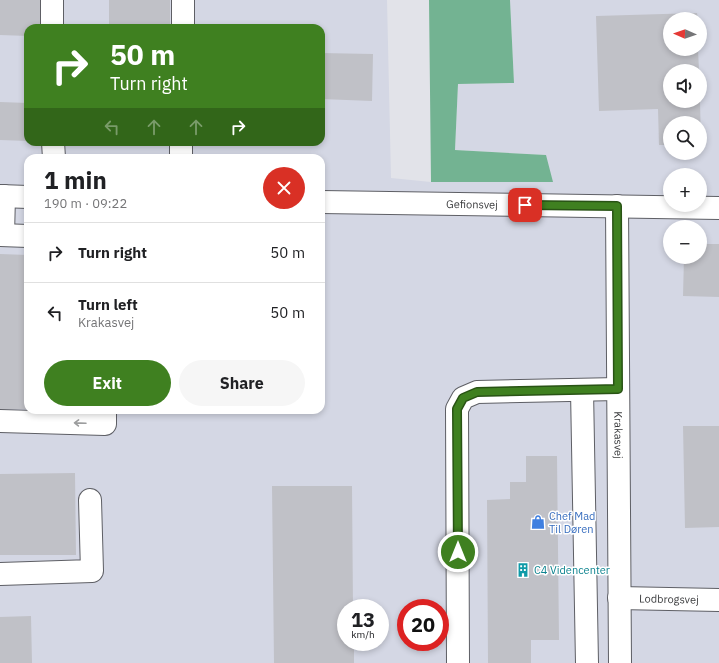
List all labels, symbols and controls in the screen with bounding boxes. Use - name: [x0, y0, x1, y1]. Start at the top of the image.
- north arrow: [663, 12, 707, 56]
- map controls: [663, 12, 707, 264]
- text: 50 m: [110, 36, 175, 73]
- icon: right: [44, 40, 96, 92]
- button: sound: [663, 64, 707, 108]
- text: Turn right: [110, 72, 188, 95]
- icon: left: [101, 116, 123, 138]
- icon: ahead: [143, 116, 165, 138]
- icon: ahead: [185, 116, 207, 138]
- icon: right: [227, 116, 249, 138]
- button: search: [663, 116, 707, 160]
- text: 1 min: [44, 164, 107, 196]
- button: close: [263, 167, 305, 209]
- button: +: [663, 168, 707, 212]
- pin: [508, 188, 542, 222]
- icon: arrive: [514, 194, 536, 216]
- text: 190 m · 09:22: [44, 195, 127, 212]
- street label: Gefionsvej: [446, 197, 498, 212]
- button: −: [663, 220, 707, 264]
- icon: right: [44, 242, 66, 264]
- text: Turn right: [78, 243, 147, 262]
- text: 50 m: [270, 243, 305, 262]
- text: Turn left: [78, 295, 138, 314]
- icon: left: [44, 302, 66, 324]
- text: 50 m: [270, 303, 305, 322]
- text: Krakasvej: [78, 314, 134, 331]
- button: Exit: [44, 360, 171, 406]
- button: Share: [179, 360, 305, 406]
- street label: Krakasvej: [611, 411, 626, 459]
- one-way arrow: [74, 419, 87, 427]
- place label: Chef Mad Til Døren: [549, 509, 595, 536]
- shop icon: Chef Mad Til Døren: [530, 514, 546, 530]
- position arrow: [437, 531, 479, 573]
- building icon: C4 Videncenter: [515, 562, 531, 578]
- place label: C4 Videncenter: [534, 563, 610, 577]
- street label: Lodbrogsvej: [639, 591, 699, 607]
- speed limit sign: 20: [397, 599, 449, 651]
- text: 13: [351, 606, 375, 633]
- text: km/h: [351, 628, 375, 641]

